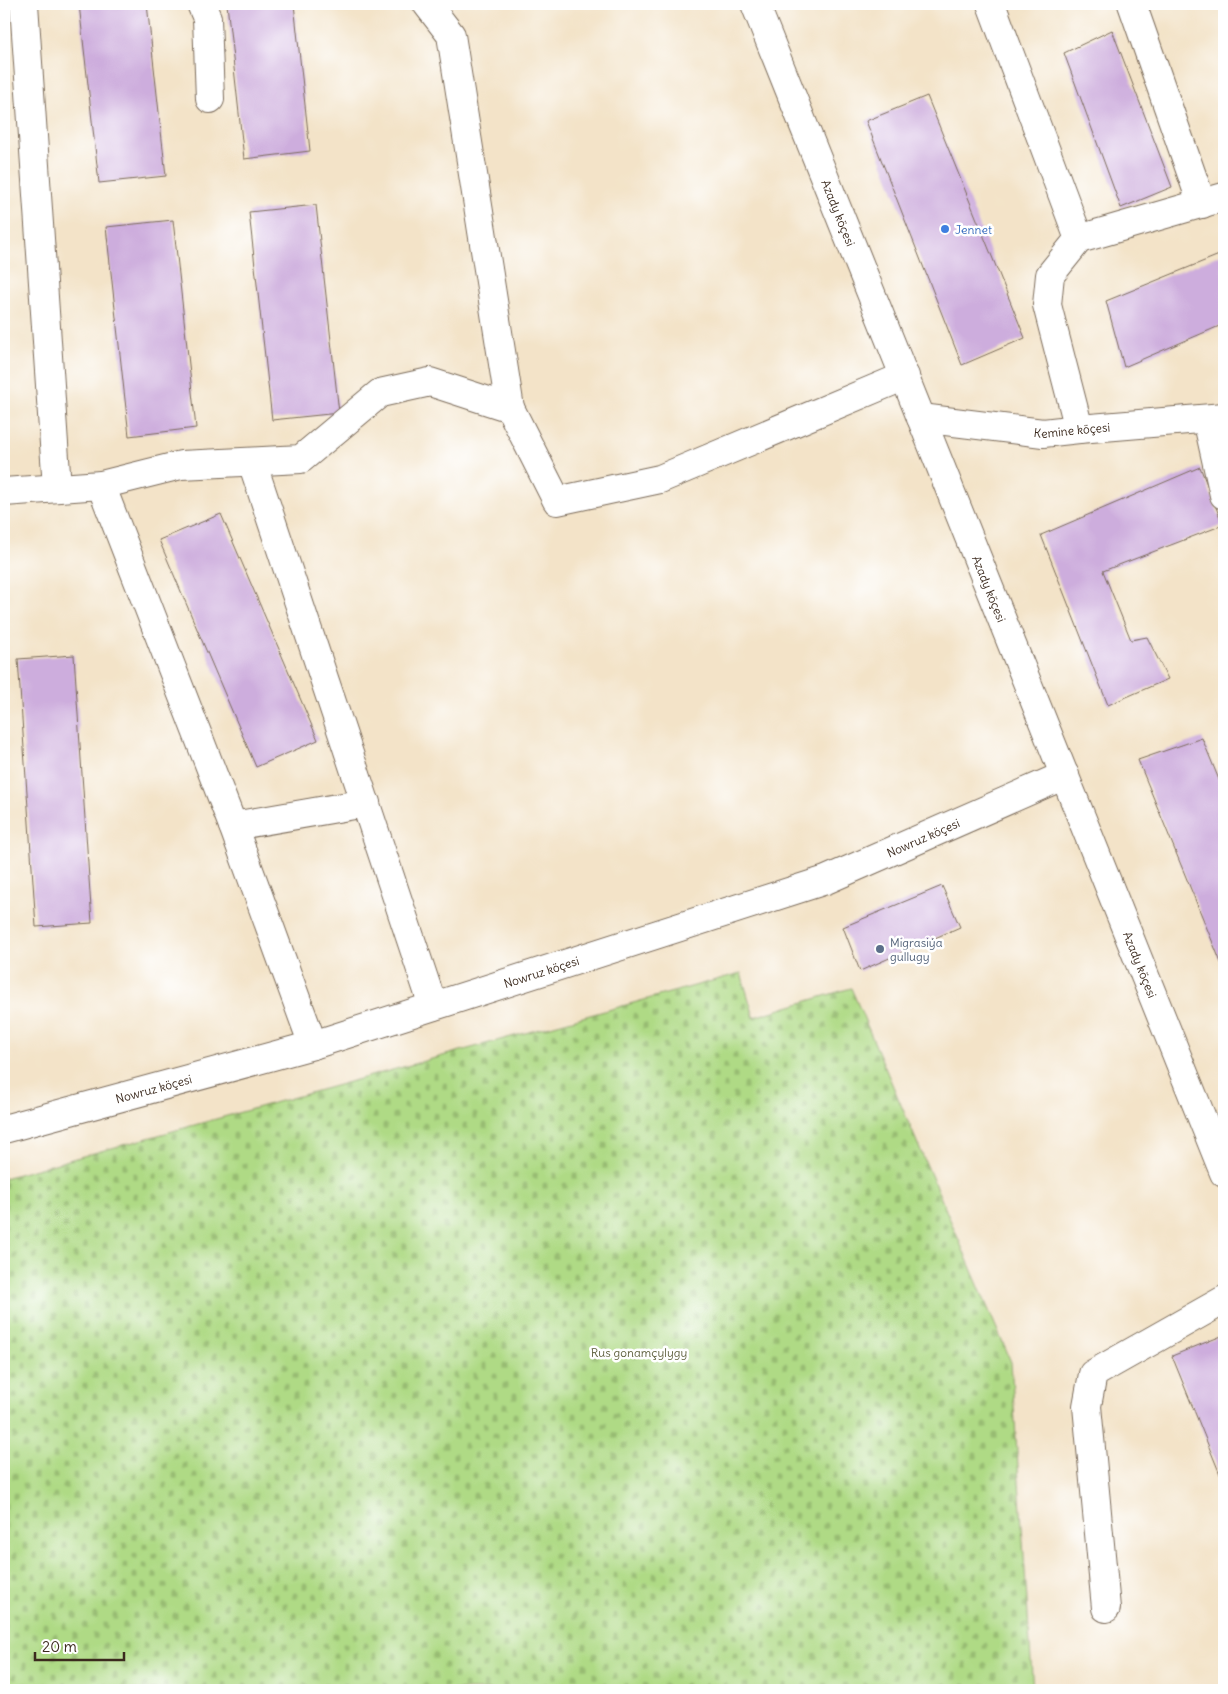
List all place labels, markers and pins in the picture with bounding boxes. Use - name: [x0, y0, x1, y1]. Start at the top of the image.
- place label: Jennet: [955, 222, 992, 237]
- marker: Jennet: [939, 223, 951, 235]
- place label: Migrasiýa gullugy: [890, 935, 943, 964]
- marker: Migrasiýa gullugy: [874, 943, 886, 955]

